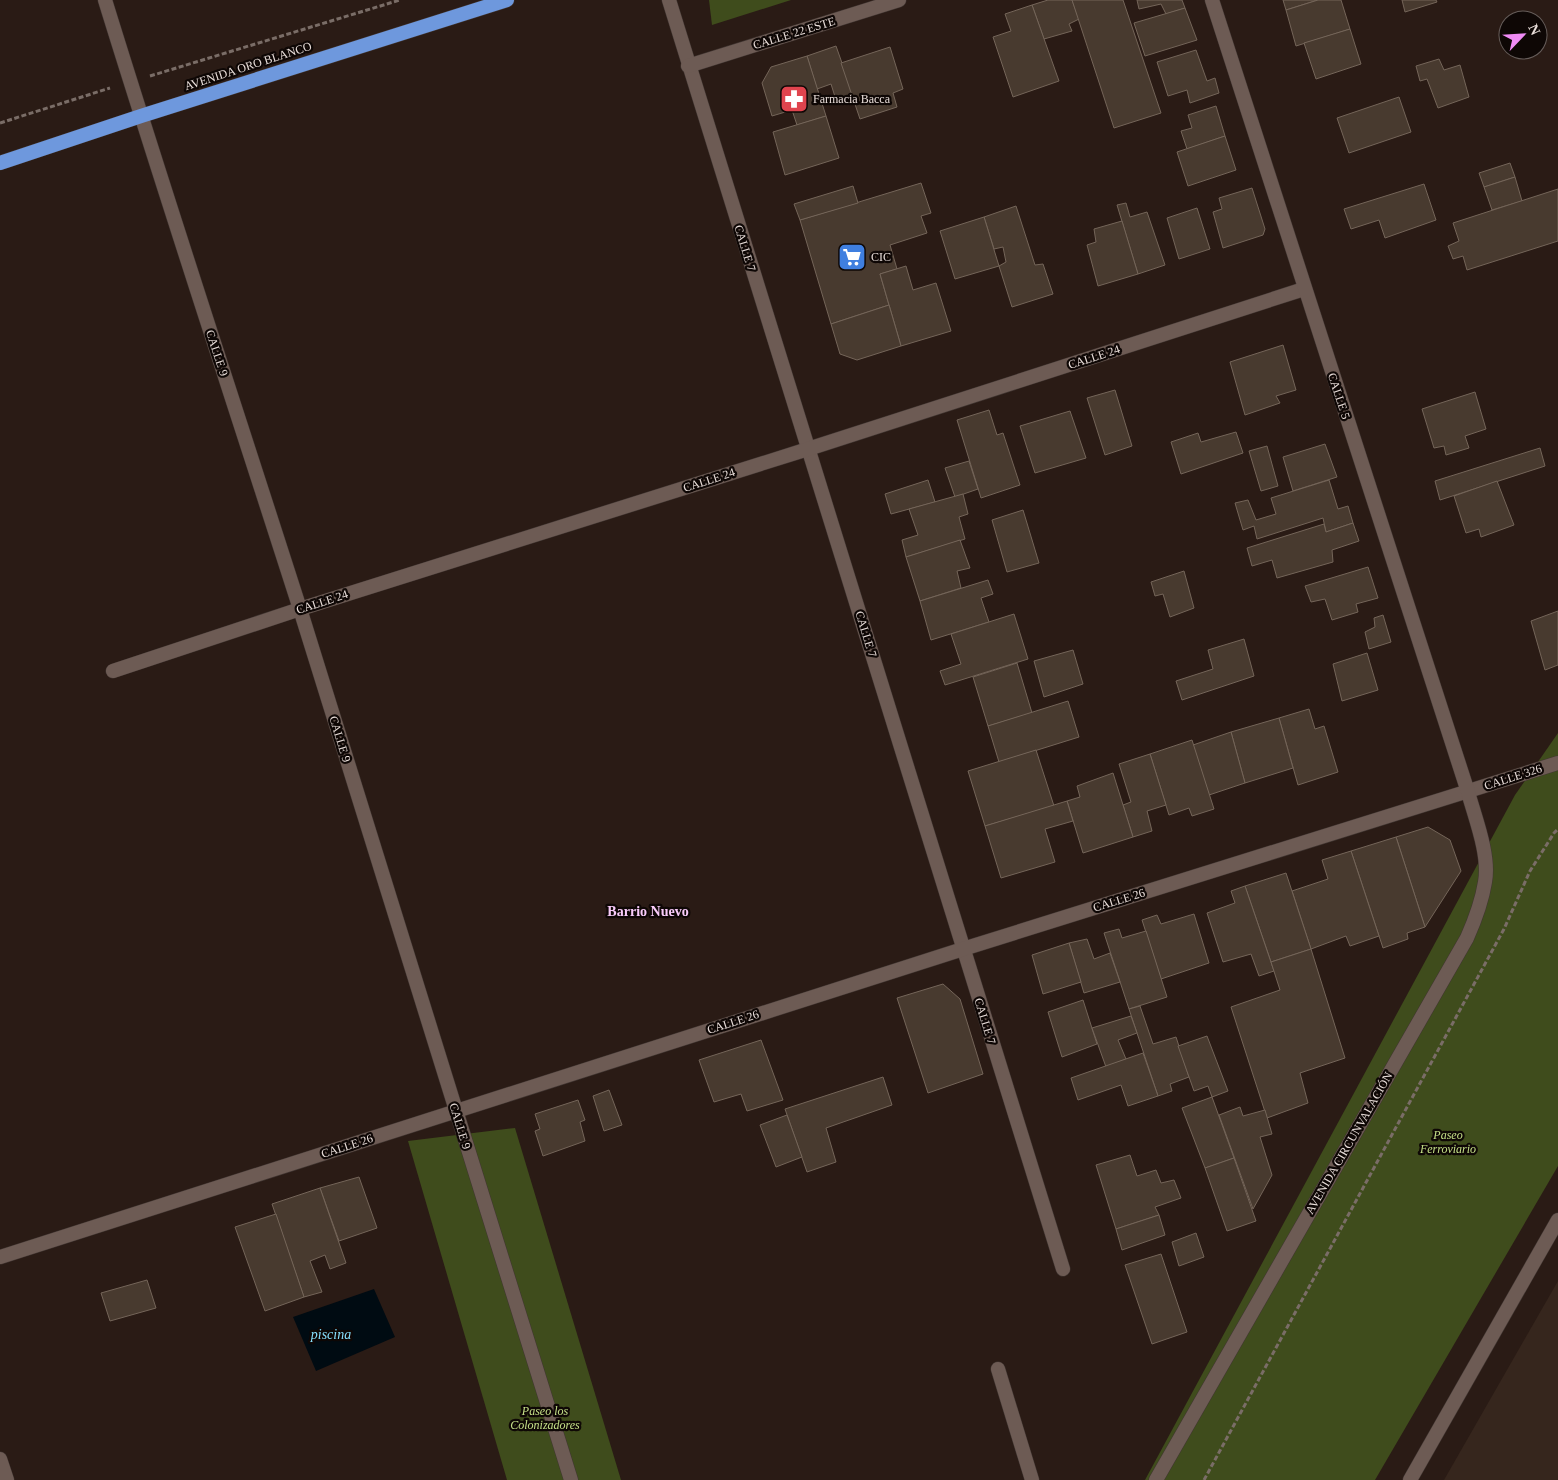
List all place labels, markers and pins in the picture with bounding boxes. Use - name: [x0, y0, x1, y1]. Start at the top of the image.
- pharmacy icon: Farmacia Bacca: [779, 84, 809, 114]
- place label: Farmacia Bacca: [813, 92, 891, 106]
- supermarket icon: CIC: [837, 242, 867, 272]
- place label: CIC: [871, 250, 891, 264]

